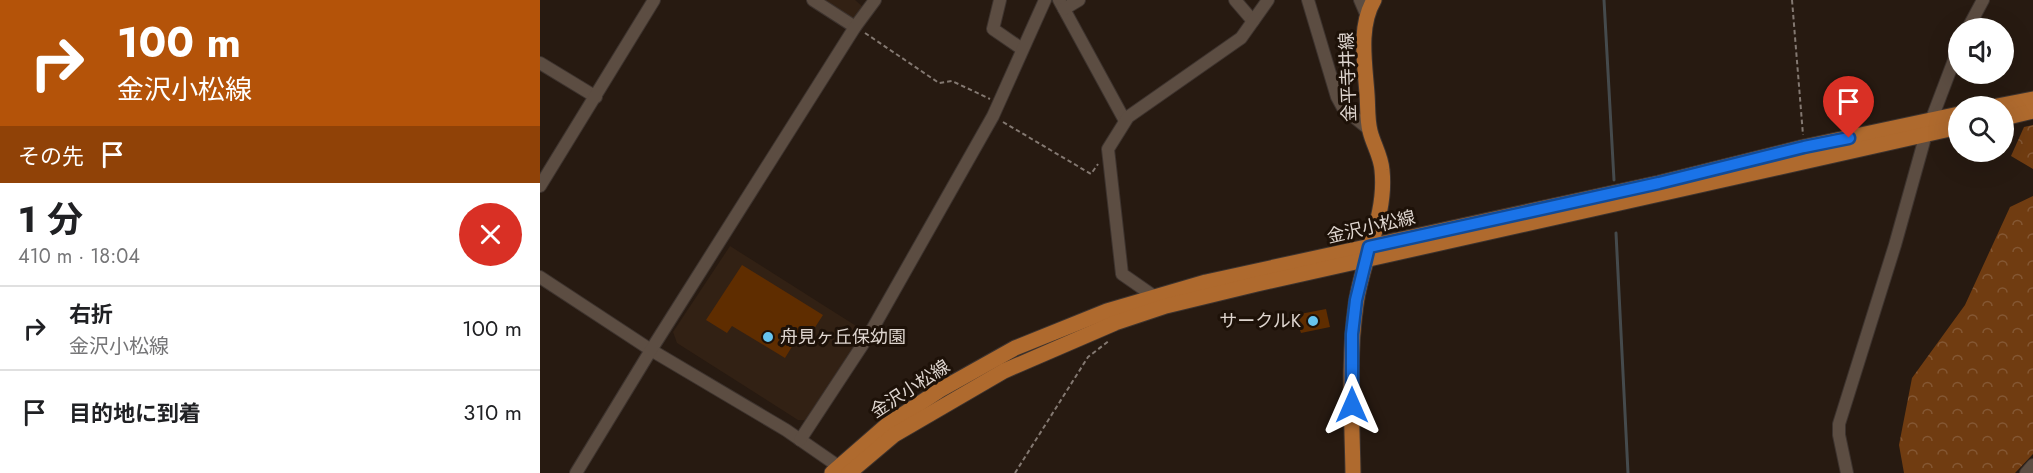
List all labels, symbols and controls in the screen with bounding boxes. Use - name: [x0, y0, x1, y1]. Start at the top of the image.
- text: 100 m: [117, 12, 241, 73]
- map controls: [1948, 18, 2014, 162]
- button: sound: [1948, 18, 2014, 84]
- icon: right: [18, 24, 96, 102]
- street label: 金平寺井線: [1333, 32, 1363, 122]
- text: 金沢小松線: [117, 70, 252, 109]
- pin: [1823, 76, 1874, 138]
- icon: arrive: [1832, 85, 1865, 118]
- button: search: [1948, 96, 2014, 162]
- icon: arrive: [96, 138, 129, 171]
- text: その先: [18, 140, 84, 172]
- text: 1 分: [18, 193, 83, 245]
- button: close: [459, 203, 522, 266]
- street label: 金沢小松線: [1324, 204, 1418, 250]
- text: 410 m · 18:04: [18, 242, 140, 271]
- text: 右折: [69, 298, 113, 330]
- place label: サークルK: [1219, 308, 1302, 334]
- icon: right: [18, 312, 51, 345]
- text: 100 m: [462, 312, 522, 344]
- marker: サークルK: [1306, 314, 1320, 328]
- place label: 舟見ヶ丘保幼園: [780, 324, 906, 350]
- marker: 舟見ヶ丘保幼園: [761, 330, 775, 344]
- text: 金沢小松線: [69, 332, 169, 361]
- street label: 金沢小松線: [865, 354, 955, 424]
- position arrow: [1320, 373, 1384, 437]
- icon: arrive: [18, 396, 51, 429]
- text: 310 m: [463, 396, 522, 428]
- text: 目的地に到着: [69, 397, 201, 429]

